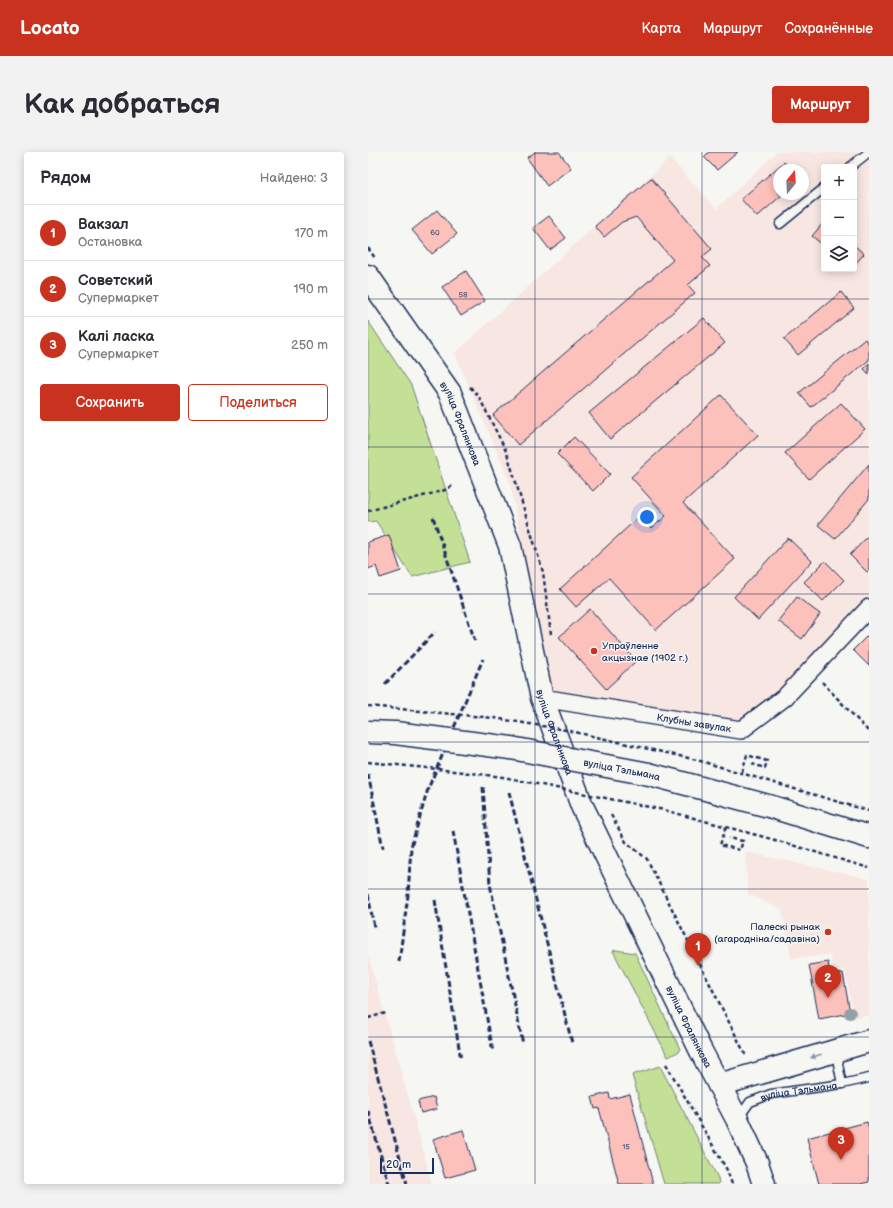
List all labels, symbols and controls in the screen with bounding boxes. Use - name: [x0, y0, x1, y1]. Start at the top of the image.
- text: Locato: [20, 17, 80, 40]
- text: Карта: [642, 20, 681, 37]
- text: Маршрут: [703, 20, 763, 37]
- text: Сохранённые: [785, 20, 873, 37]
- button: Маршрут: [772, 86, 869, 123]
- text: Как добраться: [24, 88, 221, 121]
- north arrow: [773, 164, 809, 200]
- map controls: [821, 164, 857, 272]
- button: +: [821, 164, 857, 200]
- text: Рядом: [40, 168, 91, 188]
- text: Найдено: 3: [260, 170, 328, 186]
- button: −: [821, 200, 857, 236]
- text: Вакзал: [78, 215, 129, 234]
- text: 1: [50, 225, 56, 241]
- text: 170 m: [295, 225, 328, 241]
- house number: 60: [430, 228, 440, 237]
- text: Остановка: [78, 234, 143, 250]
- button: layers: [821, 236, 857, 272]
- text: Советский: [78, 271, 153, 290]
- text: 2: [49, 281, 57, 297]
- text: 190 m: [294, 281, 328, 297]
- text: Супермаркет: [78, 290, 159, 306]
- house number: 58: [458, 290, 468, 299]
- text: Калі ласка: [78, 327, 154, 346]
- text: 3: [49, 337, 57, 353]
- text: 250 m: [291, 337, 328, 353]
- text: Супермаркет: [78, 346, 159, 362]
- street label: вуліца Фралянкова: [437, 379, 483, 468]
- button: Сохранить: [40, 384, 180, 421]
- button: Поделиться: [188, 384, 328, 421]
- your location: [637, 507, 657, 527]
- place label: Упраўленне акцызнае (1902 г.): [602, 640, 689, 664]
- marker: Упраўленне акцызнае (1902 г.): [589, 646, 599, 656]
- street label: вуліца Фралянкова: [533, 688, 575, 777]
- street label: Клубны завулак: [656, 712, 733, 735]
- street label: вуліца Тэльмана: [582, 757, 662, 784]
- place label: Палескі рынак (агародніна/садавіна): [714, 921, 821, 945]
- marker: Палескі рынак (агародніна/садавіна): [823, 927, 833, 937]
- pin: 1: [685, 933, 711, 966]
- pin: 2: [815, 965, 841, 998]
- street label: вуліца Фралянкова: [663, 984, 714, 1070]
- one-way arrow: [810, 1053, 822, 1059]
- street label: вуліца Тэльмана: [759, 1080, 838, 1105]
- pin: 3: [828, 1127, 854, 1160]
- house number: 15: [622, 1142, 630, 1151]
- scale bar: [380, 1156, 434, 1175]
- text: 20 m: [386, 1158, 411, 1171]

